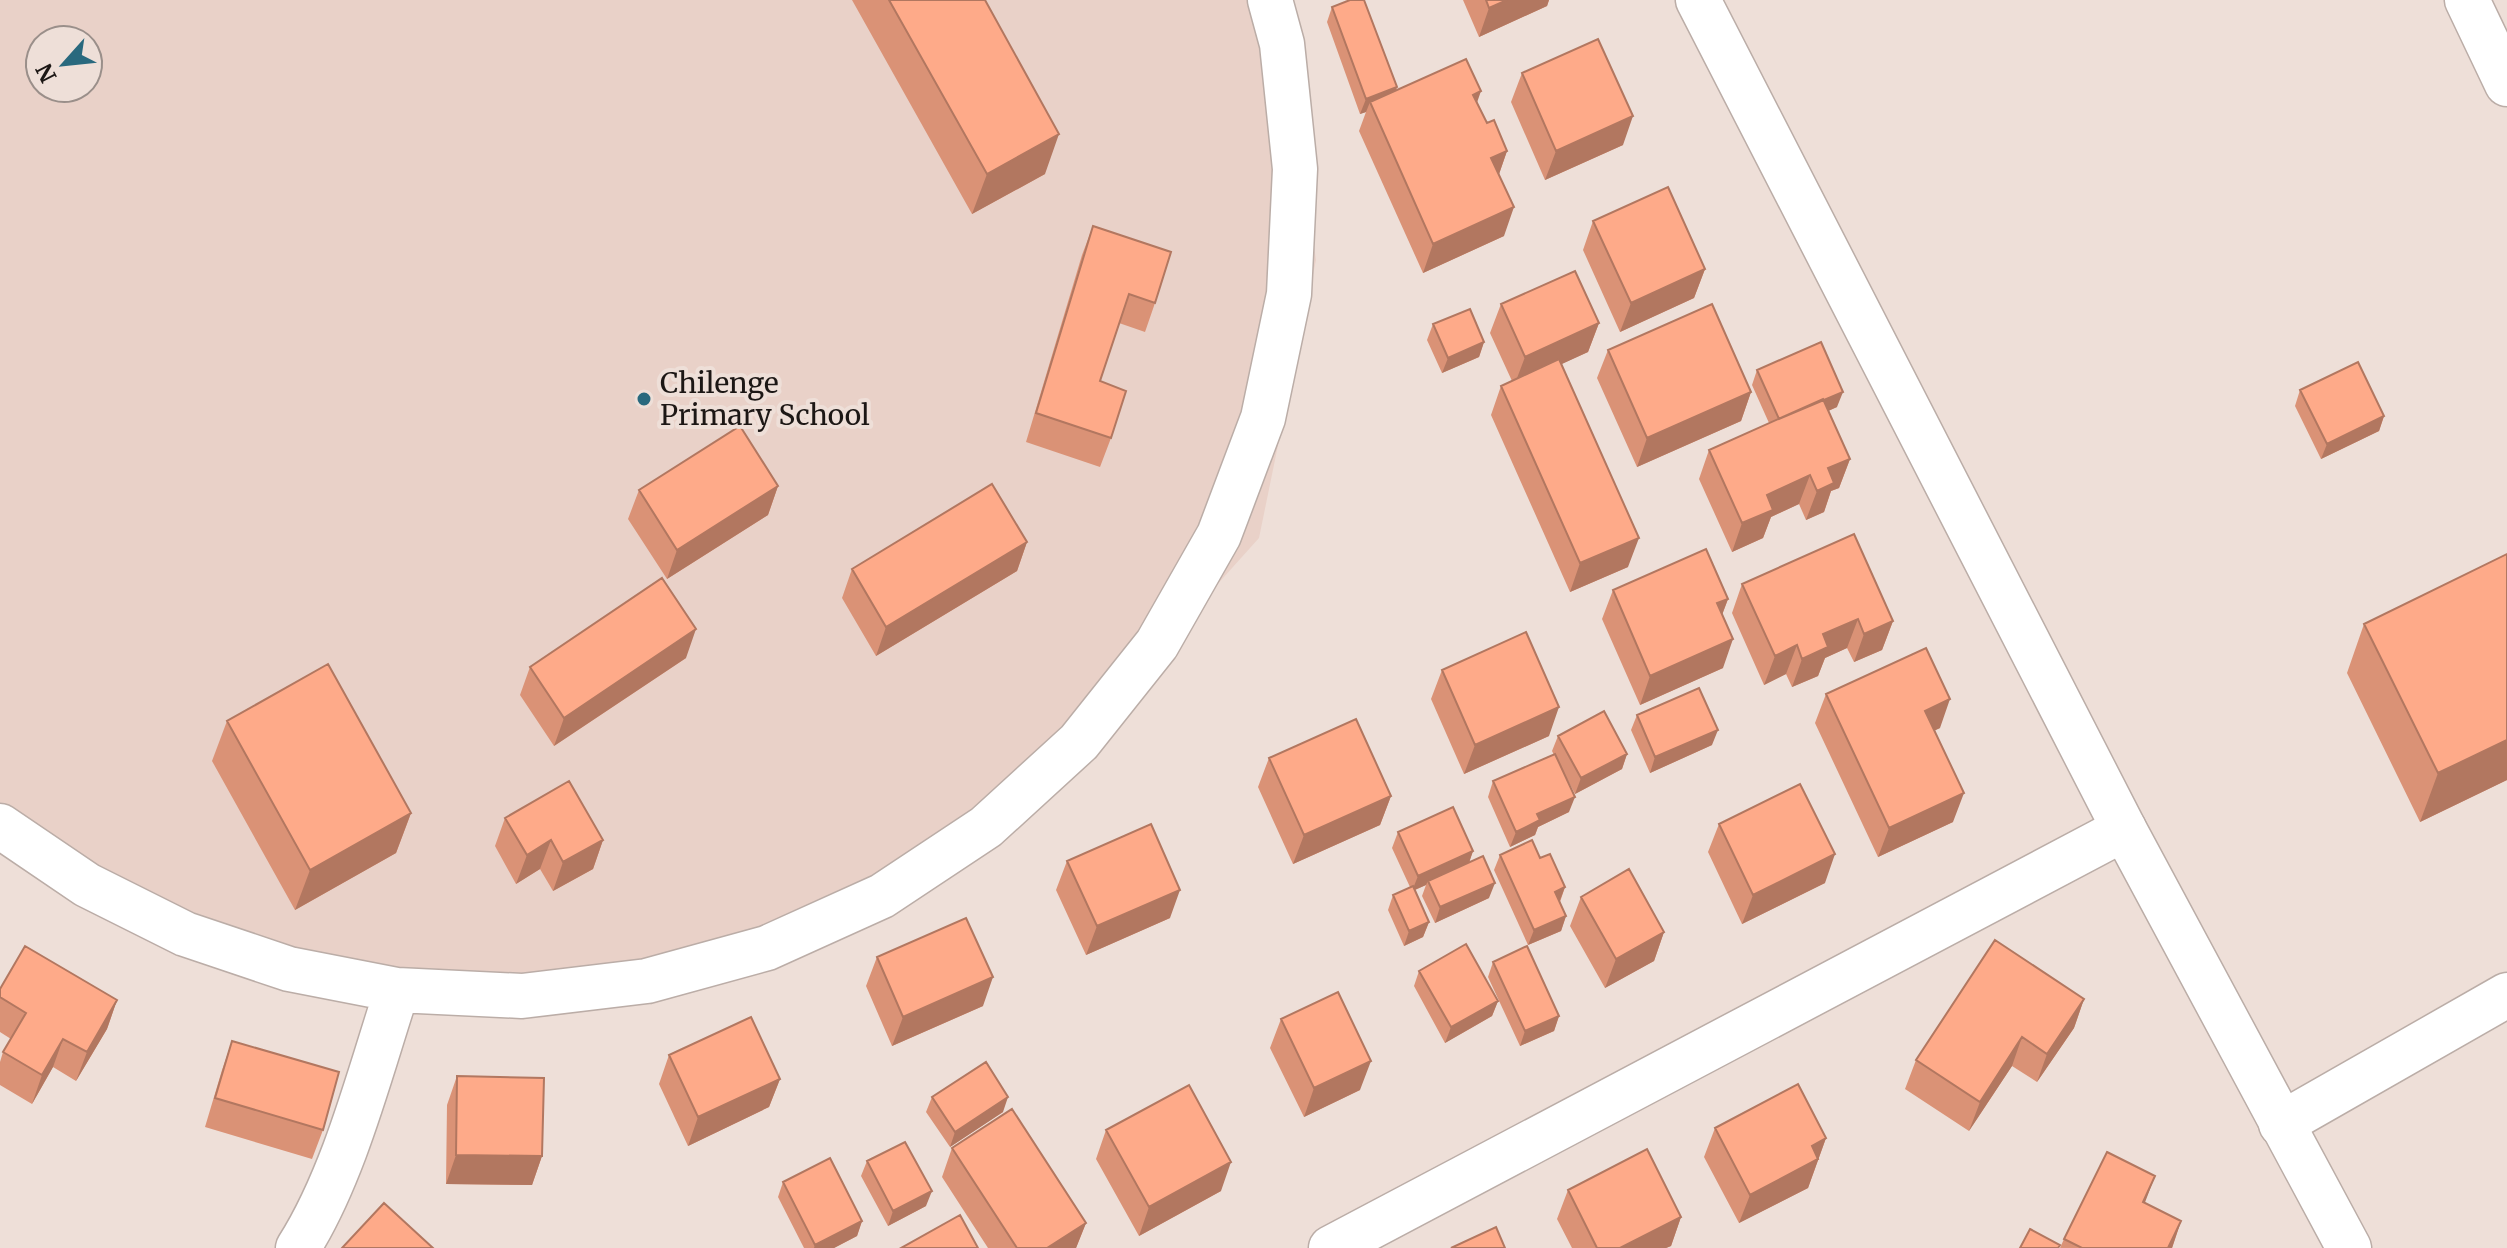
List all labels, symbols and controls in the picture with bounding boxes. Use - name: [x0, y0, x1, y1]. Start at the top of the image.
- north arrow: [24, 24, 104, 104]
- text: N: [29, 58, 63, 87]
- place label: Chilenge Primary School: [660, 365, 870, 433]
- marker: Chilenge Primary School: [635, 390, 653, 408]

